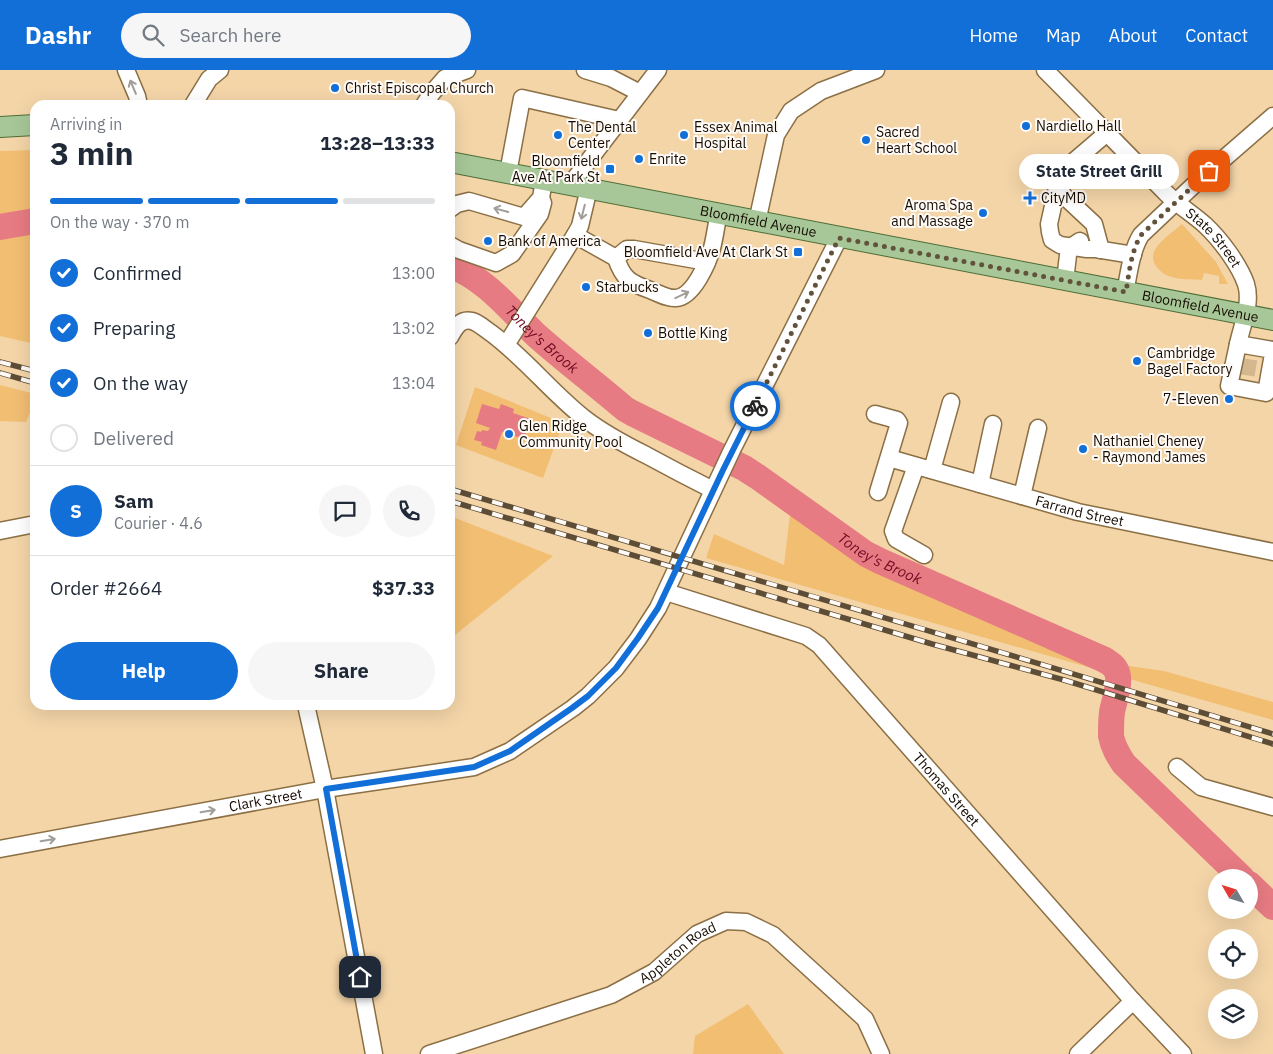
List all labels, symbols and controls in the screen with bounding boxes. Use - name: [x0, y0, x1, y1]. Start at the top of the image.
- search box: [121, 13, 471, 58]
- text: Dashr: [25, 19, 91, 51]
- icon: search: [139, 21, 167, 49]
- text: Search here: [179, 23, 281, 47]
- text: Home: [970, 24, 1018, 47]
- text: Map: [1046, 24, 1081, 47]
- text: About: [1109, 24, 1157, 47]
- text: Contact: [1185, 24, 1248, 47]
- place label: Christ Episcopal Church: [345, 79, 494, 97]
- one-way arrow: [128, 80, 138, 95]
- marker: Christ Episcopal Church: [329, 82, 341, 94]
- text: Arriving in: [50, 114, 122, 134]
- place label: Nardiello Hall: [1036, 117, 1122, 135]
- place label: The Dental Center: [568, 118, 636, 152]
- place label: Essex Animal Hospital: [694, 118, 778, 152]
- marker: Nardiello Hall: [1020, 120, 1032, 132]
- place label: Sacred Heart School: [876, 123, 957, 157]
- marker: The Dental Center: [552, 129, 564, 141]
- marker: Essex Animal Hospital: [678, 129, 690, 141]
- text: 13:28–13:33: [320, 131, 435, 155]
- text: 3 min: [50, 132, 134, 174]
- marker: Sacred Heart School: [860, 134, 872, 146]
- place label: Enrite: [649, 150, 687, 168]
- pin: [1188, 150, 1230, 192]
- place label: Bloomfield Ave At Park St: [512, 152, 600, 186]
- marker: Enrite: [633, 153, 645, 165]
- callout: State Street Grill: [1019, 154, 1179, 188]
- icon: bag: [1195, 157, 1223, 185]
- text: State Street Grill: [1036, 161, 1162, 181]
- marker: Bloomfield Ave At Park St: [604, 163, 616, 175]
- place label: CityMD: [1041, 189, 1086, 207]
- marker: CityMD: [1023, 191, 1037, 205]
- place label: Aroma Spa and Massage: [891, 196, 974, 230]
- street label: Bloomfield Avenue: [698, 201, 819, 241]
- one-way arrow: [578, 204, 587, 220]
- street label: State Street: [1182, 204, 1245, 271]
- one-way arrow: [493, 205, 509, 215]
- marker: Aroma Spa and Massage: [977, 207, 989, 219]
- text: On the way · 370 m: [50, 212, 189, 232]
- place label: Bank of America: [498, 232, 601, 250]
- marker: Bank of America: [482, 235, 494, 247]
- place label: Bloomfield Ave At Clark St: [624, 243, 788, 261]
- marker: Bloomfield Ave At Clark St: [792, 246, 804, 258]
- icon: check: [50, 259, 78, 287]
- text: Confirmed: [93, 261, 182, 285]
- text: 13:00: [392, 263, 435, 283]
- place label: Starbucks: [596, 278, 659, 296]
- marker: Starbucks: [580, 281, 592, 293]
- street label: Bloomfield Avenue: [1140, 286, 1261, 326]
- one-way arrow: [674, 290, 689, 300]
- water label: Toney's Brook: [502, 301, 583, 377]
- icon: check: [50, 314, 78, 342]
- text: Preparing: [93, 316, 175, 340]
- text: 13:02: [392, 318, 435, 338]
- place label: Bottle King: [658, 324, 728, 342]
- marker: Bottle King: [642, 327, 654, 339]
- place label: Cambridge Bagel Factory: [1147, 344, 1232, 378]
- marker: Cambridge Bagel Factory: [1131, 355, 1143, 367]
- icon: check: [50, 369, 78, 397]
- text: On the way: [93, 371, 188, 395]
- text: 13:04: [392, 373, 435, 393]
- courier: [730, 381, 780, 431]
- place label: 7-Eleven: [1163, 390, 1219, 408]
- icon: bike: [741, 392, 769, 420]
- marker: 7-Eleven: [1223, 393, 1235, 405]
- place label: Glen Ridge Community Pool: [519, 417, 622, 451]
- text: Delivered: [93, 426, 174, 450]
- marker: Glen Ridge Community Pool: [503, 428, 515, 440]
- place label: Nathaniel Cheney - Raymond James: [1093, 432, 1206, 466]
- marker: Nathaniel Cheney - Raymond James: [1077, 443, 1089, 455]
- button: chat: [319, 485, 371, 537]
- button: phone: [383, 485, 435, 537]
- text: Sam: [114, 489, 154, 513]
- street label: Farrand Street: [1033, 491, 1126, 530]
- text: S: [70, 499, 82, 523]
- text: Courier · 4.6: [114, 513, 203, 533]
- water label: Toney's Brook: [835, 528, 925, 588]
- text: Order #2664: [50, 576, 162, 600]
- text: $37.33: [372, 576, 435, 600]
- button: Help: [50, 642, 238, 700]
- button: Share: [248, 642, 435, 700]
- street label: Thomas Street: [909, 749, 984, 830]
- street label: Clark Street: [227, 784, 304, 816]
- one-way arrow: [199, 805, 215, 815]
- one-way arrow: [40, 835, 56, 845]
- north arrow: [1208, 869, 1258, 919]
- map controls: [1208, 869, 1258, 1039]
- street label: Appleton Road: [636, 918, 719, 987]
- button: locate: [1208, 929, 1258, 979]
- pin: [339, 956, 381, 998]
- icon: home: [346, 963, 374, 991]
- button: layers: [1208, 989, 1258, 1039]

